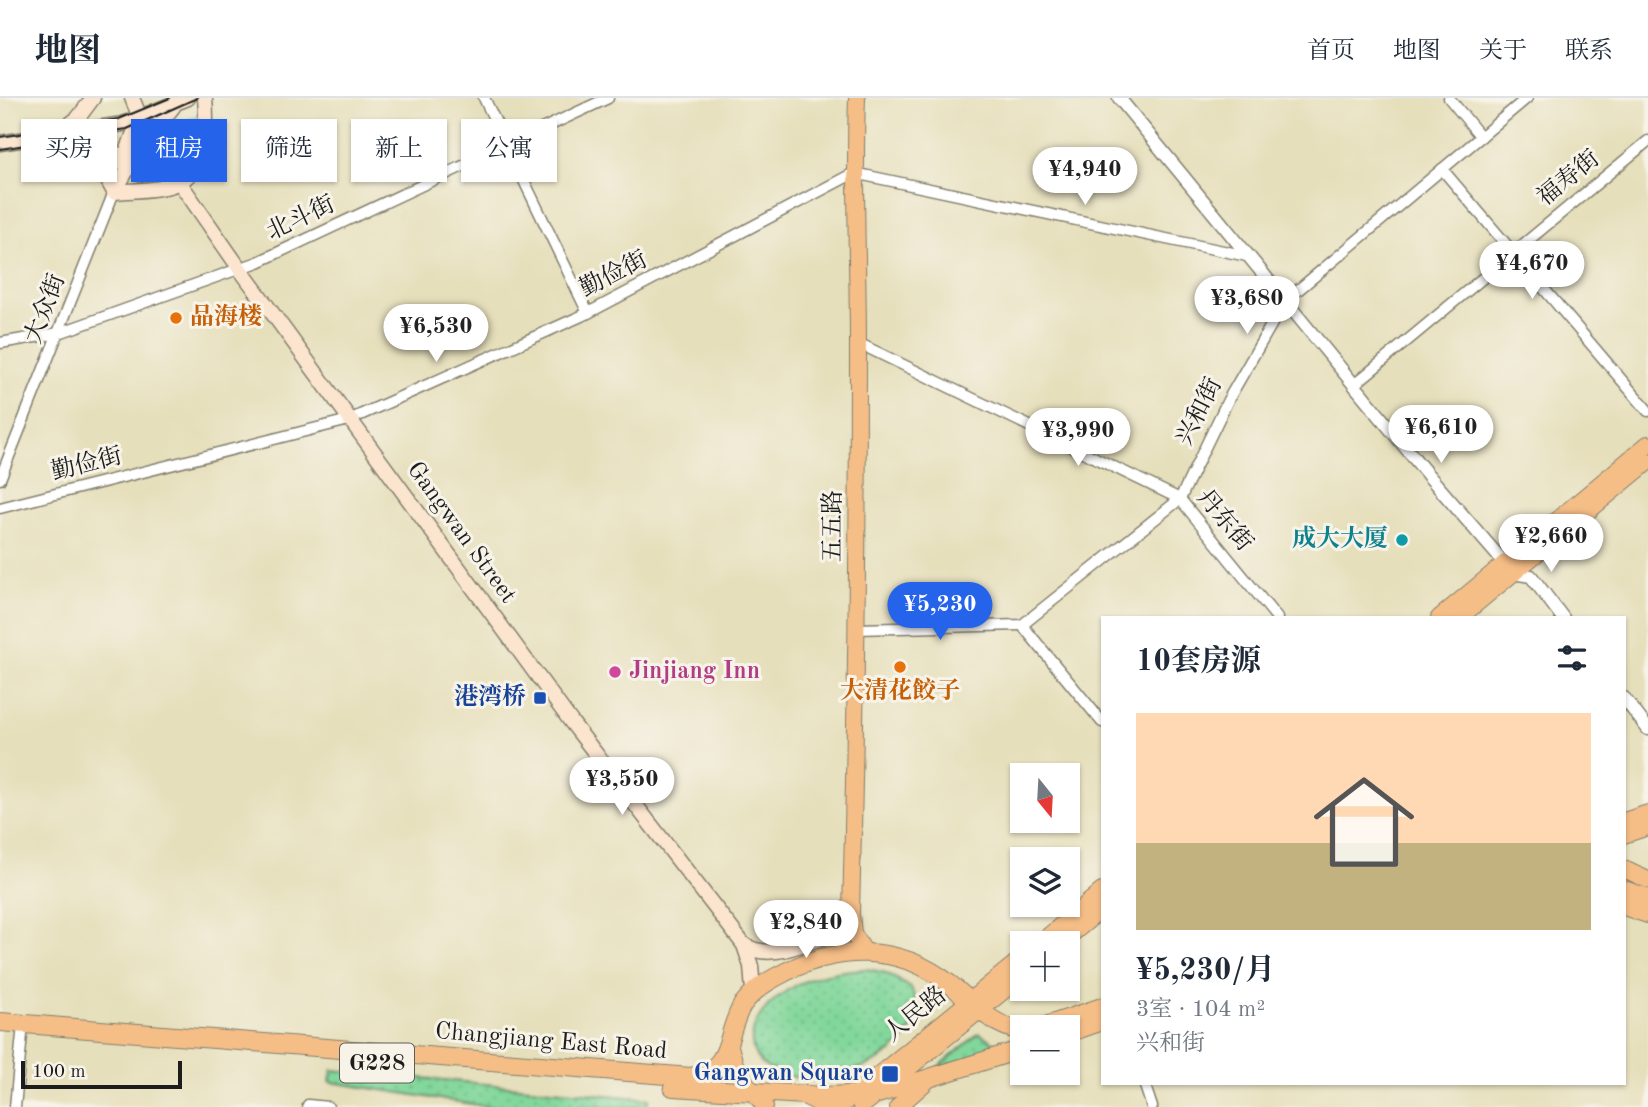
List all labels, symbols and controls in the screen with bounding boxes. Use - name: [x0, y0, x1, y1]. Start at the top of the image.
- text: 地图: [35, 36, 101, 69]
- text: 首页: [1307, 40, 1355, 64]
- text: 地图: [1393, 40, 1441, 64]
- text: 关于: [1479, 40, 1527, 64]
- text: 联系: [1565, 40, 1613, 64]
- chip: 买房: [21, 119, 117, 182]
- chip: 租房: [131, 119, 227, 182]
- chip: 筛选: [241, 119, 337, 182]
- chip: 新上: [351, 119, 447, 182]
- chip: 公寓: [461, 119, 557, 182]
- street label: 福寿街: [1532, 145, 1605, 211]
- pin: ¥4,940: [1028, 148, 1142, 207]
- text: ¥4,940: [1048, 158, 1122, 181]
- street label: 北斗街: [262, 190, 339, 245]
- pin: ¥4,670: [1475, 242, 1589, 301]
- street label: 勤俭街: [575, 245, 652, 302]
- text: ¥4,670: [1495, 252, 1569, 275]
- street label: 大众街: [19, 270, 70, 347]
- pin: ¥3,680: [1190, 276, 1304, 336]
- text: ¥3,680: [1210, 287, 1284, 310]
- place label: 品海楼: [190, 303, 262, 330]
- pin: ¥6,530: [379, 304, 493, 364]
- marker: 品海楼: [168, 310, 184, 326]
- text: ¥6,530: [399, 315, 473, 338]
- street label: 兴和街: [1170, 373, 1227, 450]
- pin: ¥6,610: [1384, 406, 1498, 465]
- pin: ¥3,990: [1021, 408, 1135, 468]
- text: ¥6,610: [1404, 416, 1478, 439]
- text: ¥3,990: [1041, 419, 1115, 442]
- street label: 勤俭街: [48, 442, 125, 485]
- street label: Gangwan Street: [402, 458, 520, 608]
- street label: 丹东街: [1192, 484, 1259, 556]
- street label: 五五路: [819, 490, 846, 562]
- pin: ¥2,660: [1494, 514, 1608, 574]
- place label: 成大大厦: [1292, 525, 1388, 552]
- text: ¥2,660: [1514, 525, 1588, 548]
- marker: 成大大厦: [1394, 532, 1410, 548]
- pin: ¥5,230: [883, 582, 997, 642]
- text: ¥5,230: [903, 593, 977, 616]
- icon: filters: [1553, 639, 1591, 677]
- text: 10套房源: [1136, 647, 1261, 677]
- marker: 大清花餃子: [892, 659, 908, 675]
- place label: Jinjiang Inn: [629, 660, 760, 684]
- marker: Jinjiang Inn: [607, 664, 623, 680]
- place label: 大清花餃子: [840, 677, 960, 704]
- place label: 港湾桥: [454, 683, 526, 710]
- marker: 港湾桥: [532, 690, 548, 706]
- pin: ¥3,550: [565, 758, 679, 817]
- icon: home: [1301, 759, 1427, 885]
- north arrow: [1010, 763, 1080, 833]
- map controls: [1010, 763, 1080, 1085]
- text: ¥3,550: [585, 768, 659, 791]
- button: layers: [1010, 847, 1080, 917]
- pin: ¥2,840: [749, 900, 863, 960]
- text: ¥2,840: [769, 911, 843, 934]
- button: +: [1010, 931, 1080, 1001]
- text: ¥5,230/月: [1136, 956, 1275, 986]
- street label: 人民路: [879, 981, 952, 1047]
- text: 3室 · 104 m²: [1136, 998, 1265, 1021]
- button: −: [1010, 1015, 1080, 1085]
- street label: Changjiang East Road: [434, 1020, 668, 1064]
- text: 兴和街: [1136, 1032, 1205, 1055]
- road number: G228: [340, 1044, 414, 1082]
- scale bar: [21, 1058, 182, 1090]
- place label: Gangwan Square: [693, 1062, 874, 1086]
- text: 100 m: [32, 1063, 85, 1082]
- marker: Gangwan Square: [880, 1064, 900, 1084]

